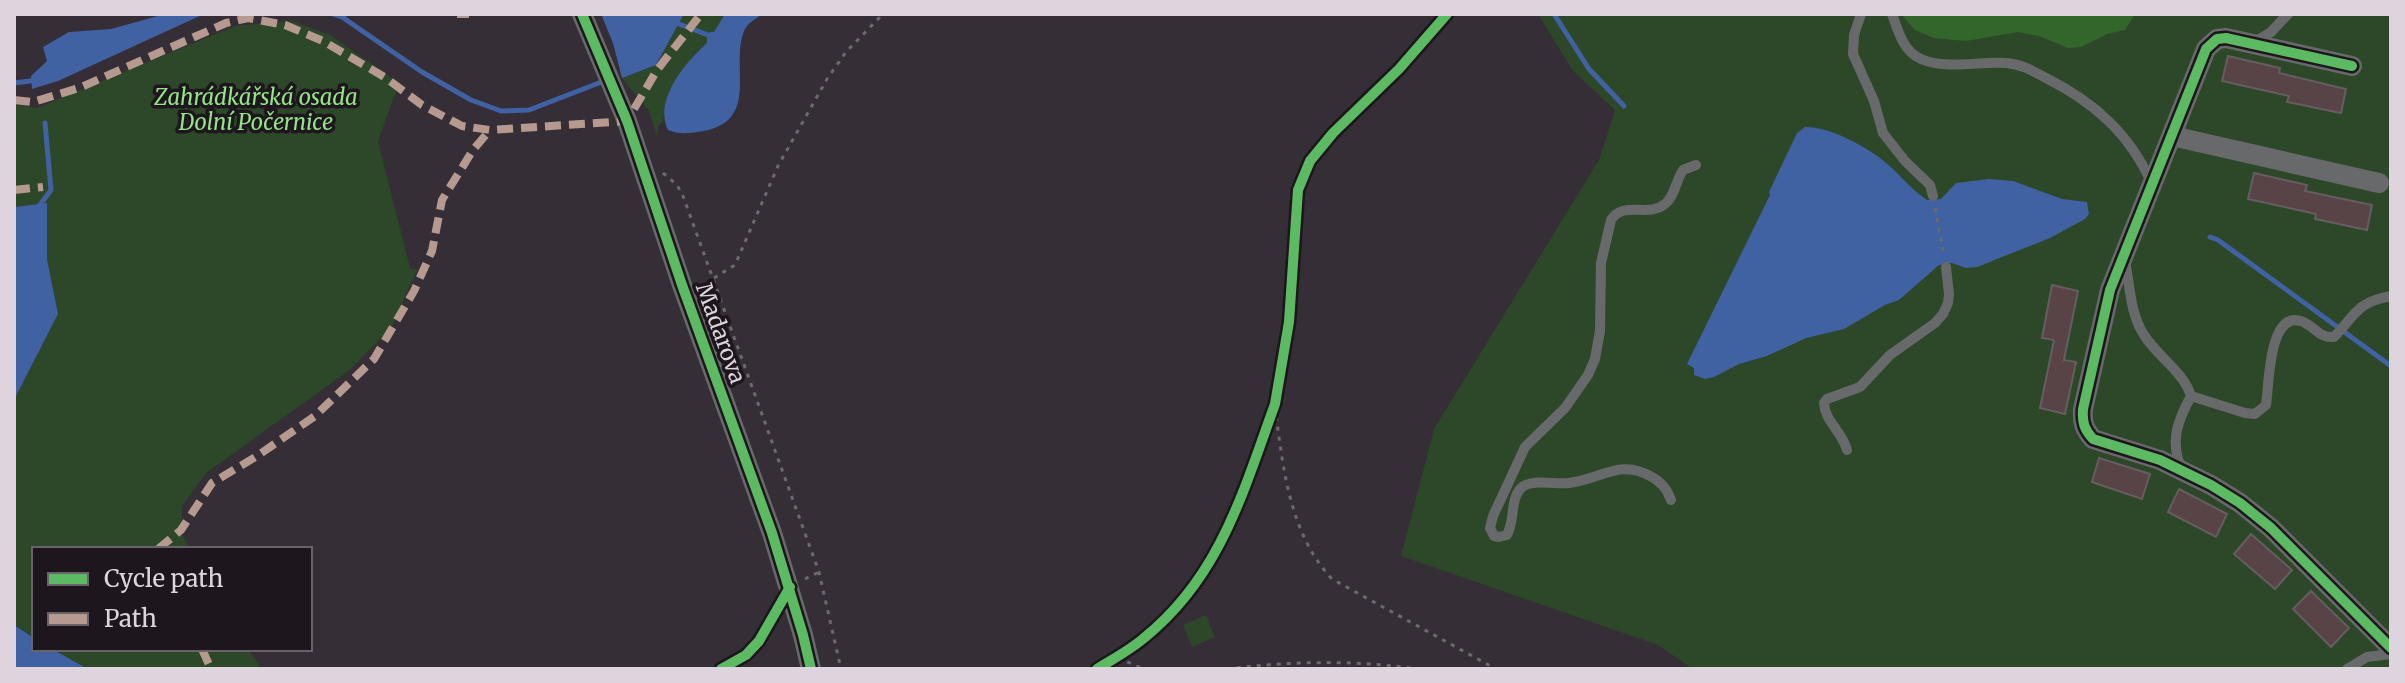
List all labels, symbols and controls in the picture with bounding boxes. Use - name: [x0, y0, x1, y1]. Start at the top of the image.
- park label: Zahrádkářská osada Dolní Počernice: [153, 83, 358, 136]
- street label: Madarova: [690, 279, 752, 387]
- legend: [32, 547, 312, 651]
- text: Cycle path: [104, 563, 223, 594]
- text: Path: [104, 603, 157, 634]

